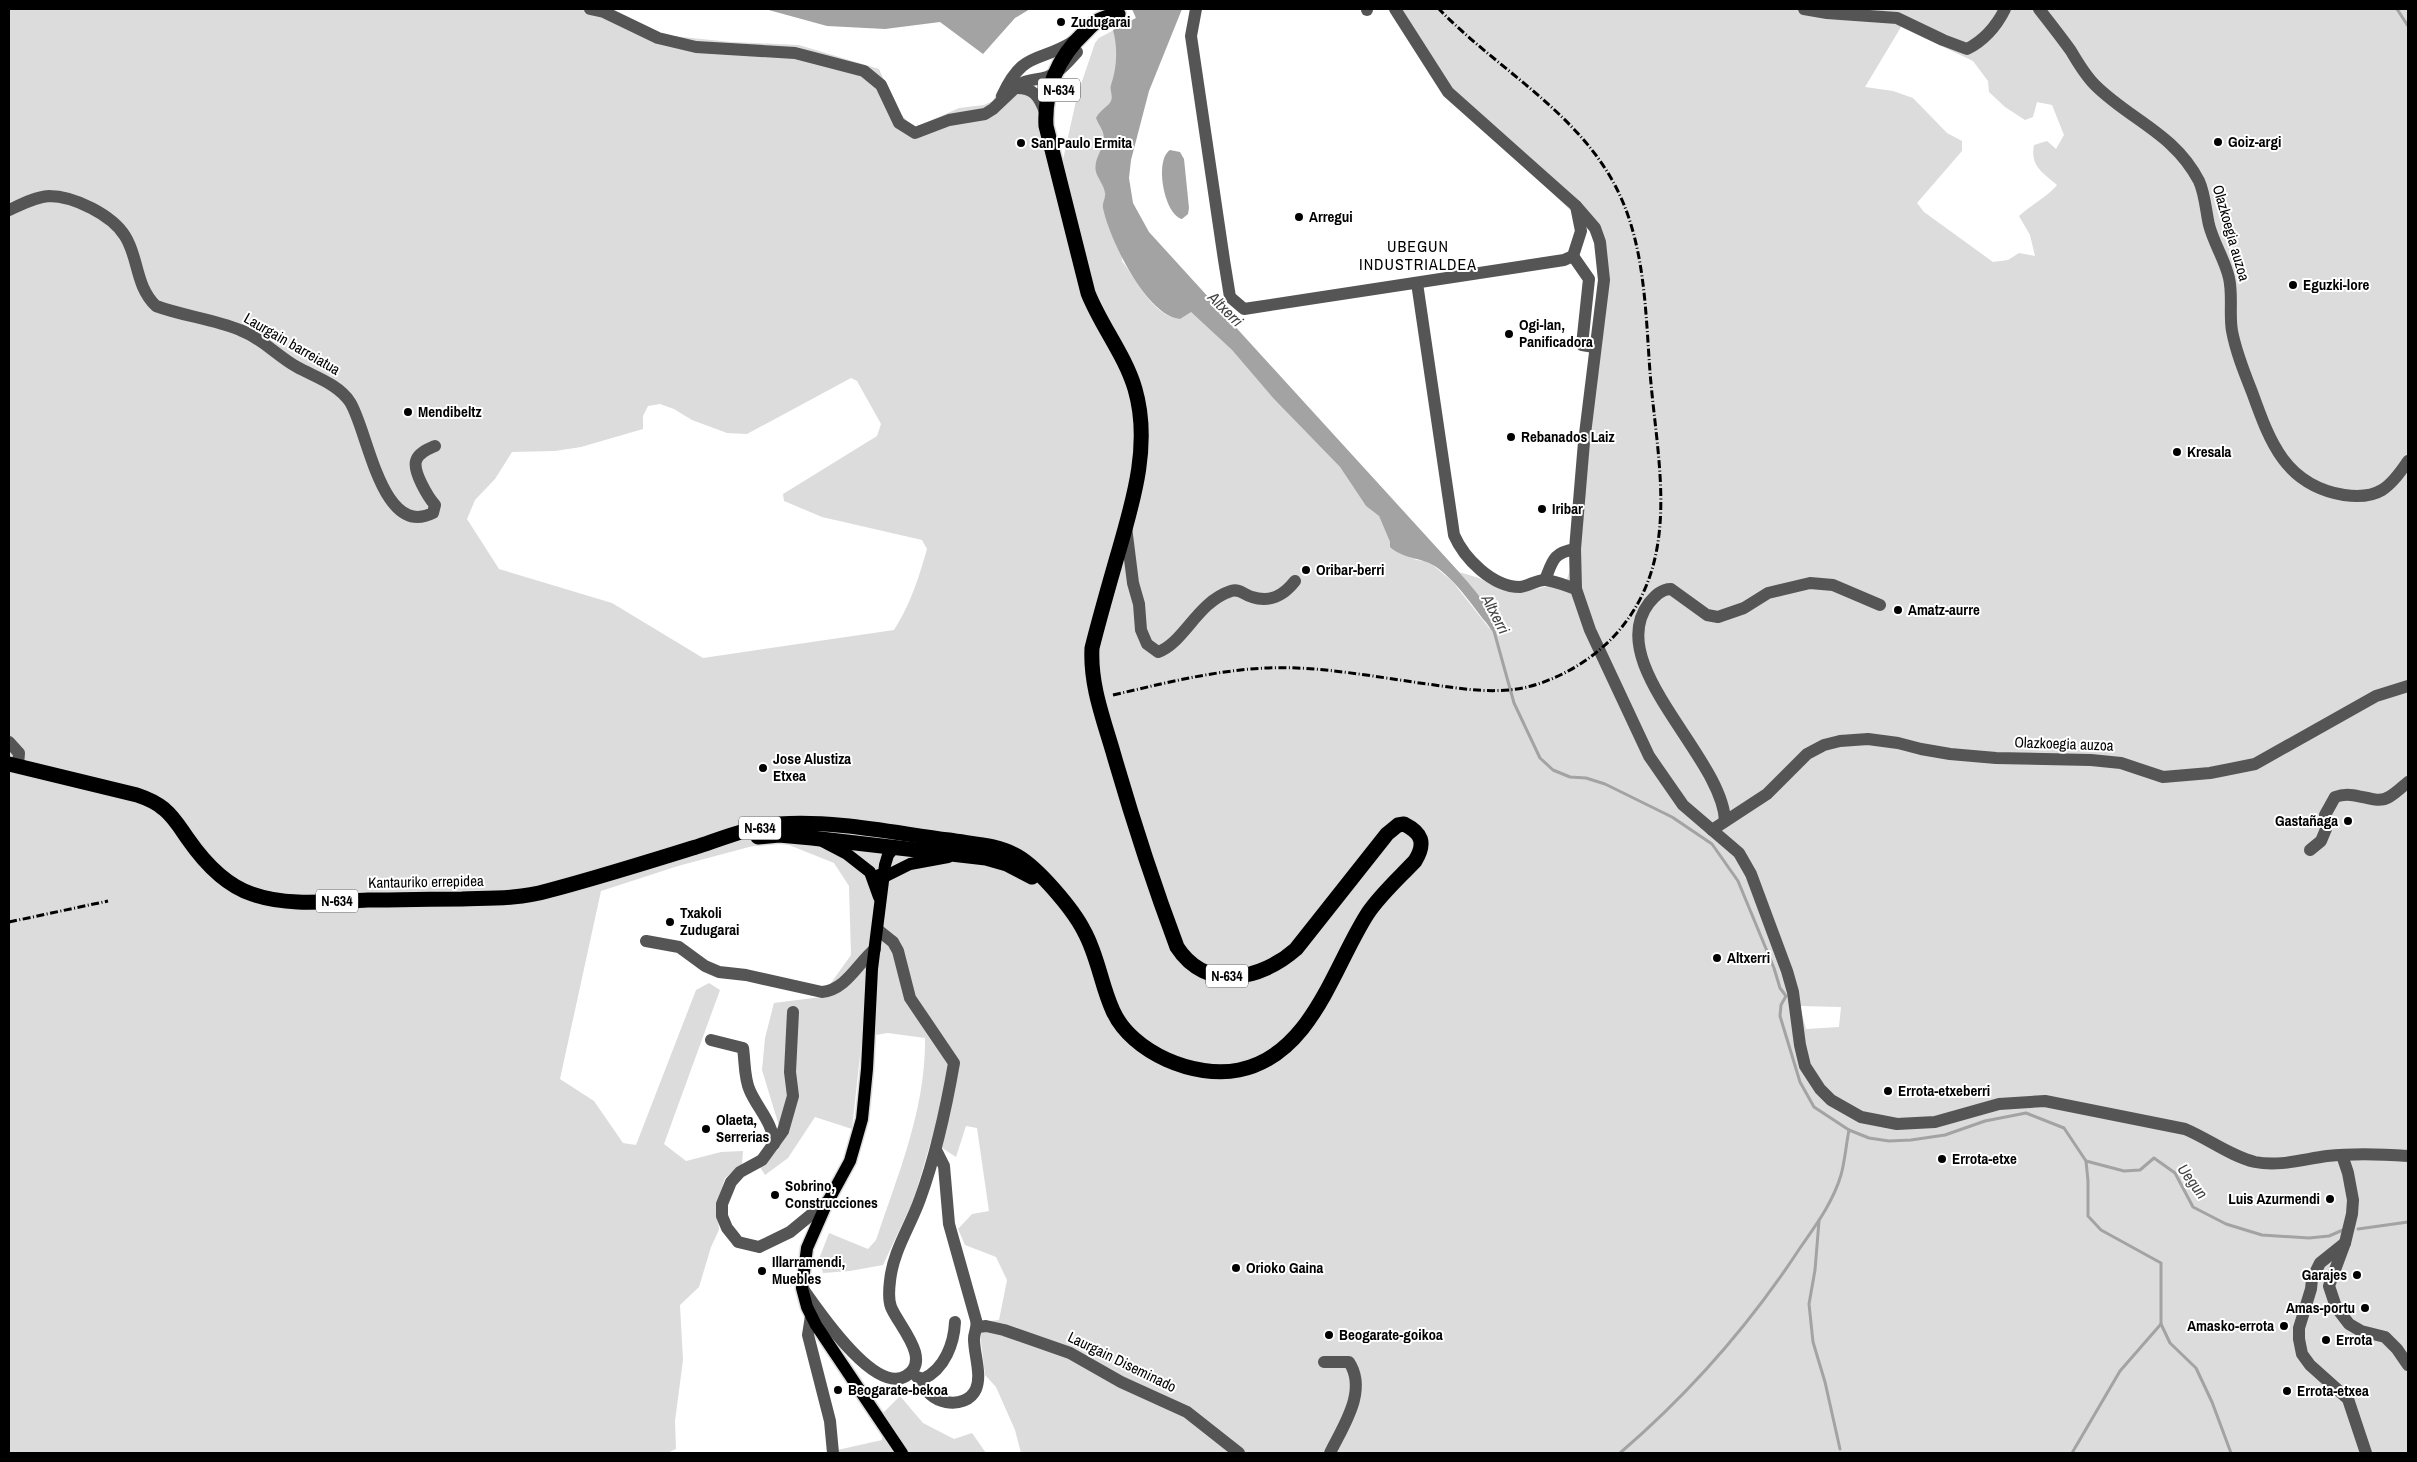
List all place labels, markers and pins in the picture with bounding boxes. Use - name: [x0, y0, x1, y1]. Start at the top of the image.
- place label: Zudugarai: [1071, 11, 1130, 32]
- marker: Zudugarai: [1055, 16, 1067, 28]
- place label: Goiz-argi: [2228, 131, 2281, 152]
- place label: San Paulo Ermita: [1031, 132, 1132, 153]
- marker: Goiz-argi: [2212, 136, 2224, 148]
- marker: San Paulo Ermita: [1015, 137, 1027, 149]
- place label: Arregui: [1309, 206, 1353, 227]
- marker: Arregui: [1293, 211, 1305, 223]
- place label: Eguzki-lore: [2303, 274, 2369, 295]
- marker: Eguzki-lore: [2287, 279, 2299, 291]
- place label: Ogi-lan, Panificadora: [1519, 314, 1593, 352]
- marker: Ogi-lan, Panificadora: [1503, 328, 1515, 340]
- place label: Mendibeltz: [418, 401, 482, 422]
- marker: Mendibeltz: [402, 406, 414, 418]
- place label: Rebanados Laiz: [1521, 426, 1615, 447]
- marker: Rebanados Laiz: [1505, 431, 1517, 443]
- place label: Kresala: [2187, 441, 2232, 462]
- marker: Kresala: [2171, 446, 2183, 458]
- place label: Iribar: [1552, 498, 1583, 519]
- marker: Iribar: [1536, 503, 1548, 515]
- place label: Oribar-berri: [1316, 559, 1384, 580]
- marker: Oribar-berri: [1300, 564, 1312, 576]
- place label: Amatz-aurre: [1908, 599, 1980, 620]
- marker: Amatz-aurre: [1892, 604, 1904, 616]
- place label: Jose Alustiza Etxea: [773, 748, 851, 786]
- marker: Jose Alustiza Etxea: [757, 762, 769, 774]
- place label: Gastañaga: [2275, 810, 2338, 831]
- marker: Gastañaga: [2342, 815, 2354, 827]
- place label: Txakoli Zudugarai: [680, 902, 739, 940]
- marker: Txakoli Zudugarai: [664, 916, 676, 928]
- place label: Altxerri: [1727, 947, 1770, 968]
- marker: Altxerri: [1711, 952, 1723, 964]
- place label: Errota-etxeberri: [1898, 1080, 1990, 1101]
- marker: Errota-etxeberri: [1882, 1085, 1894, 1097]
- place label: Olaeta, Serrerias: [716, 1109, 770, 1147]
- marker: Olaeta, Serrerias: [700, 1123, 712, 1135]
- place label: Errota-etxe: [1952, 1148, 2017, 1169]
- marker: Errota-etxe: [1936, 1153, 1948, 1165]
- place label: Sobrino, Construcciones: [785, 1175, 878, 1213]
- place label: Luis Azurmendi: [2228, 1188, 2320, 1209]
- marker: Sobrino, Construcciones: [769, 1189, 781, 1201]
- marker: Luis Azurmendi: [2324, 1193, 2336, 1205]
- place label: Illarramendi, Muebles: [772, 1251, 845, 1289]
- place label: Orioko Gaina: [1246, 1257, 1323, 1278]
- marker: Orioko Gaina: [1230, 1262, 1242, 1274]
- place label: Garajes: [2302, 1264, 2347, 1285]
- marker: Illarramendi, Muebles: [756, 1265, 768, 1277]
- marker: Garajes: [2351, 1269, 2363, 1281]
- place label: Amas-portu: [2286, 1297, 2355, 1318]
- marker: Amas-portu: [2359, 1302, 2371, 1314]
- place label: Amasko-errota: [2187, 1315, 2274, 1336]
- marker: Amasko-errota: [2278, 1320, 2290, 1332]
- place label: Beogarate-goikoa: [1339, 1324, 1443, 1345]
- marker: Beogarate-goikoa: [1323, 1329, 1335, 1341]
- place label: Errota: [2336, 1329, 2372, 1350]
- marker: Errota: [2320, 1334, 2332, 1346]
- place label: Beogarate-bekoa: [848, 1379, 948, 1400]
- place label: Errota-etxea: [2297, 1380, 2369, 1401]
- marker: Beogarate-bekoa: [832, 1384, 844, 1396]
- marker: Errota-etxea: [2281, 1385, 2293, 1397]

